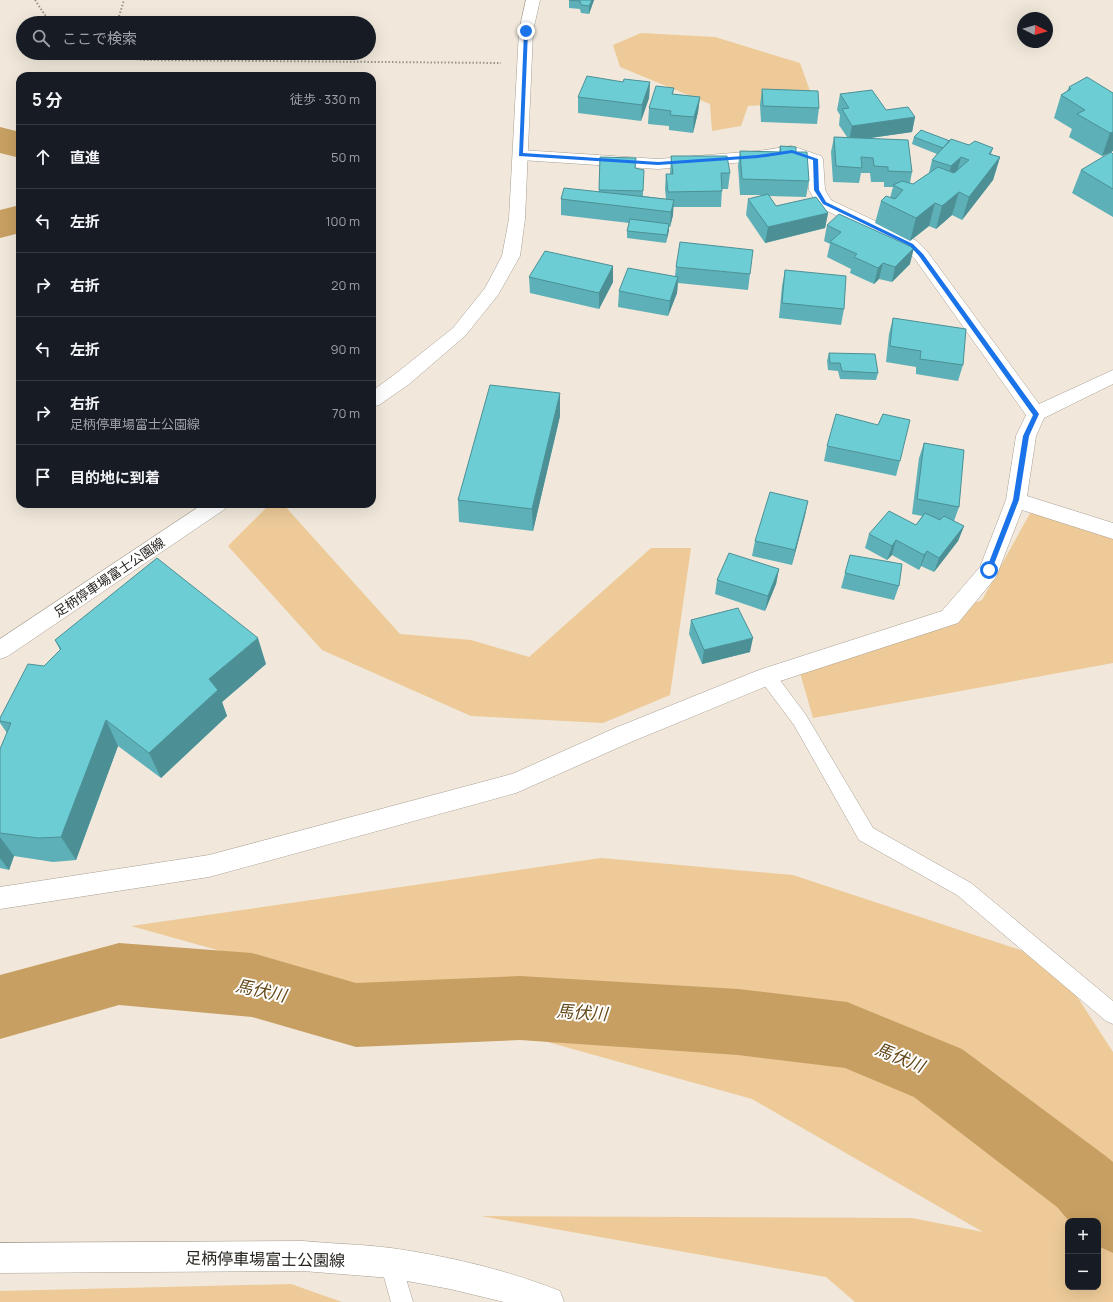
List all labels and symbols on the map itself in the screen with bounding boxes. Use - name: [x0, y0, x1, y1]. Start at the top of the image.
- north arrow: [1017, 12, 1053, 48]
- route end: [517, 22, 535, 40]
- street label: 足柄停車場富士公園線: [50, 533, 168, 621]
- route start: [980, 561, 998, 579]
- water label: 馬伏川: [234, 973, 290, 1007]
- water label: 馬伏川: [556, 999, 610, 1025]
- water label: 馬伏川: [872, 1037, 930, 1078]
- street label: 足柄停車場富士公園線: [185, 1247, 345, 1271]

